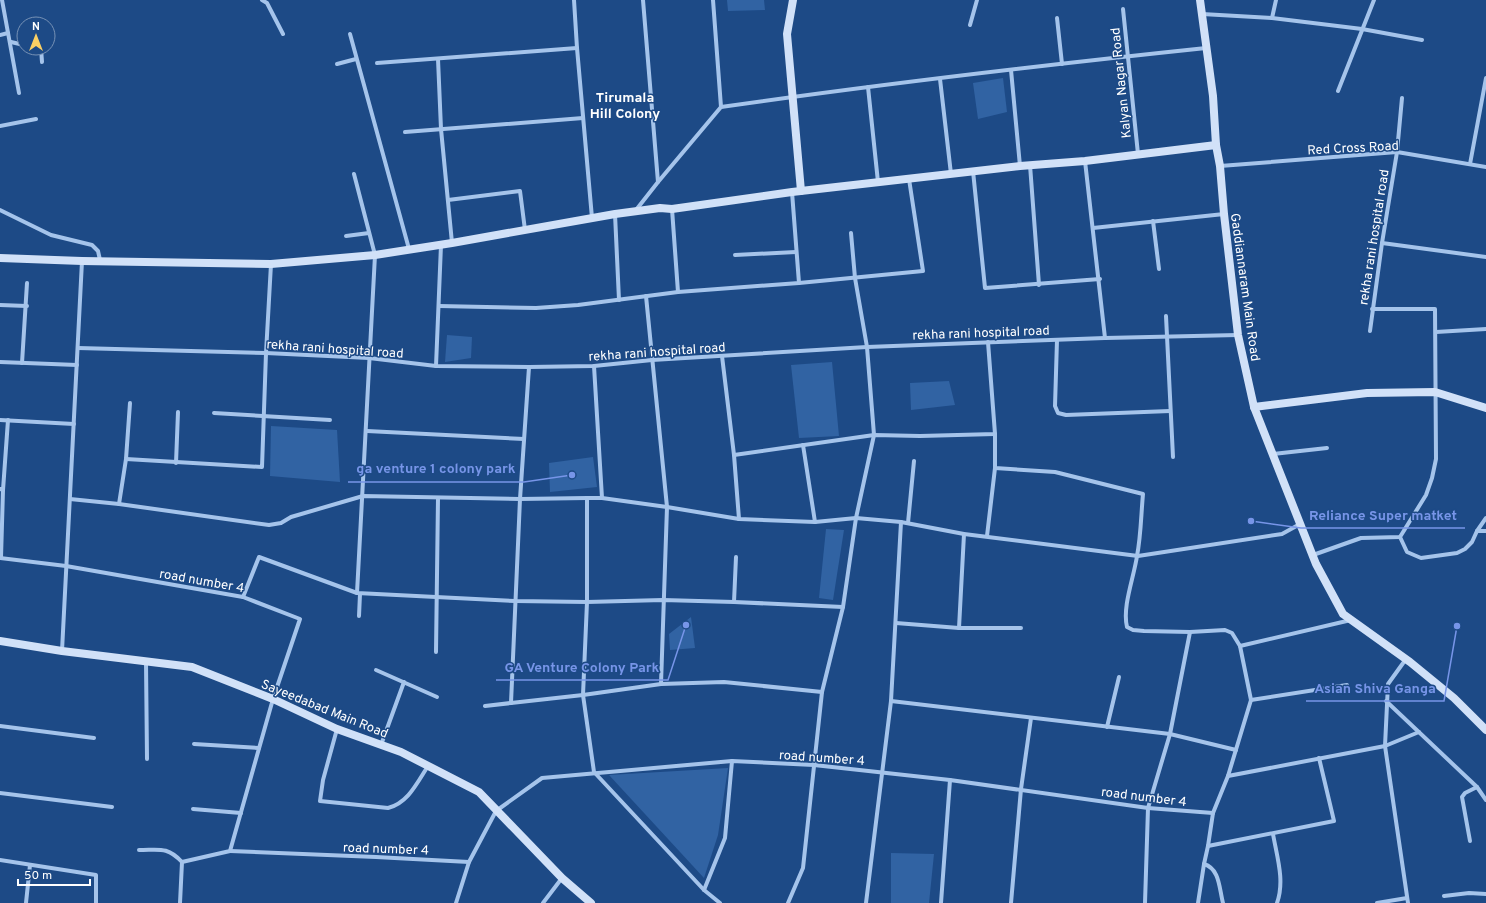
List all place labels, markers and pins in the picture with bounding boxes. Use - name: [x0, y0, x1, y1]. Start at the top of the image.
- callout: ga venture 1 colony park: [348, 456, 524, 482]
- callout: Reliance Super matket: [1301, 502, 1465, 528]
- callout: GA Venture Colony Park: [496, 654, 668, 680]
- callout: Asian Shiva Ganga: [1306, 675, 1444, 701]

